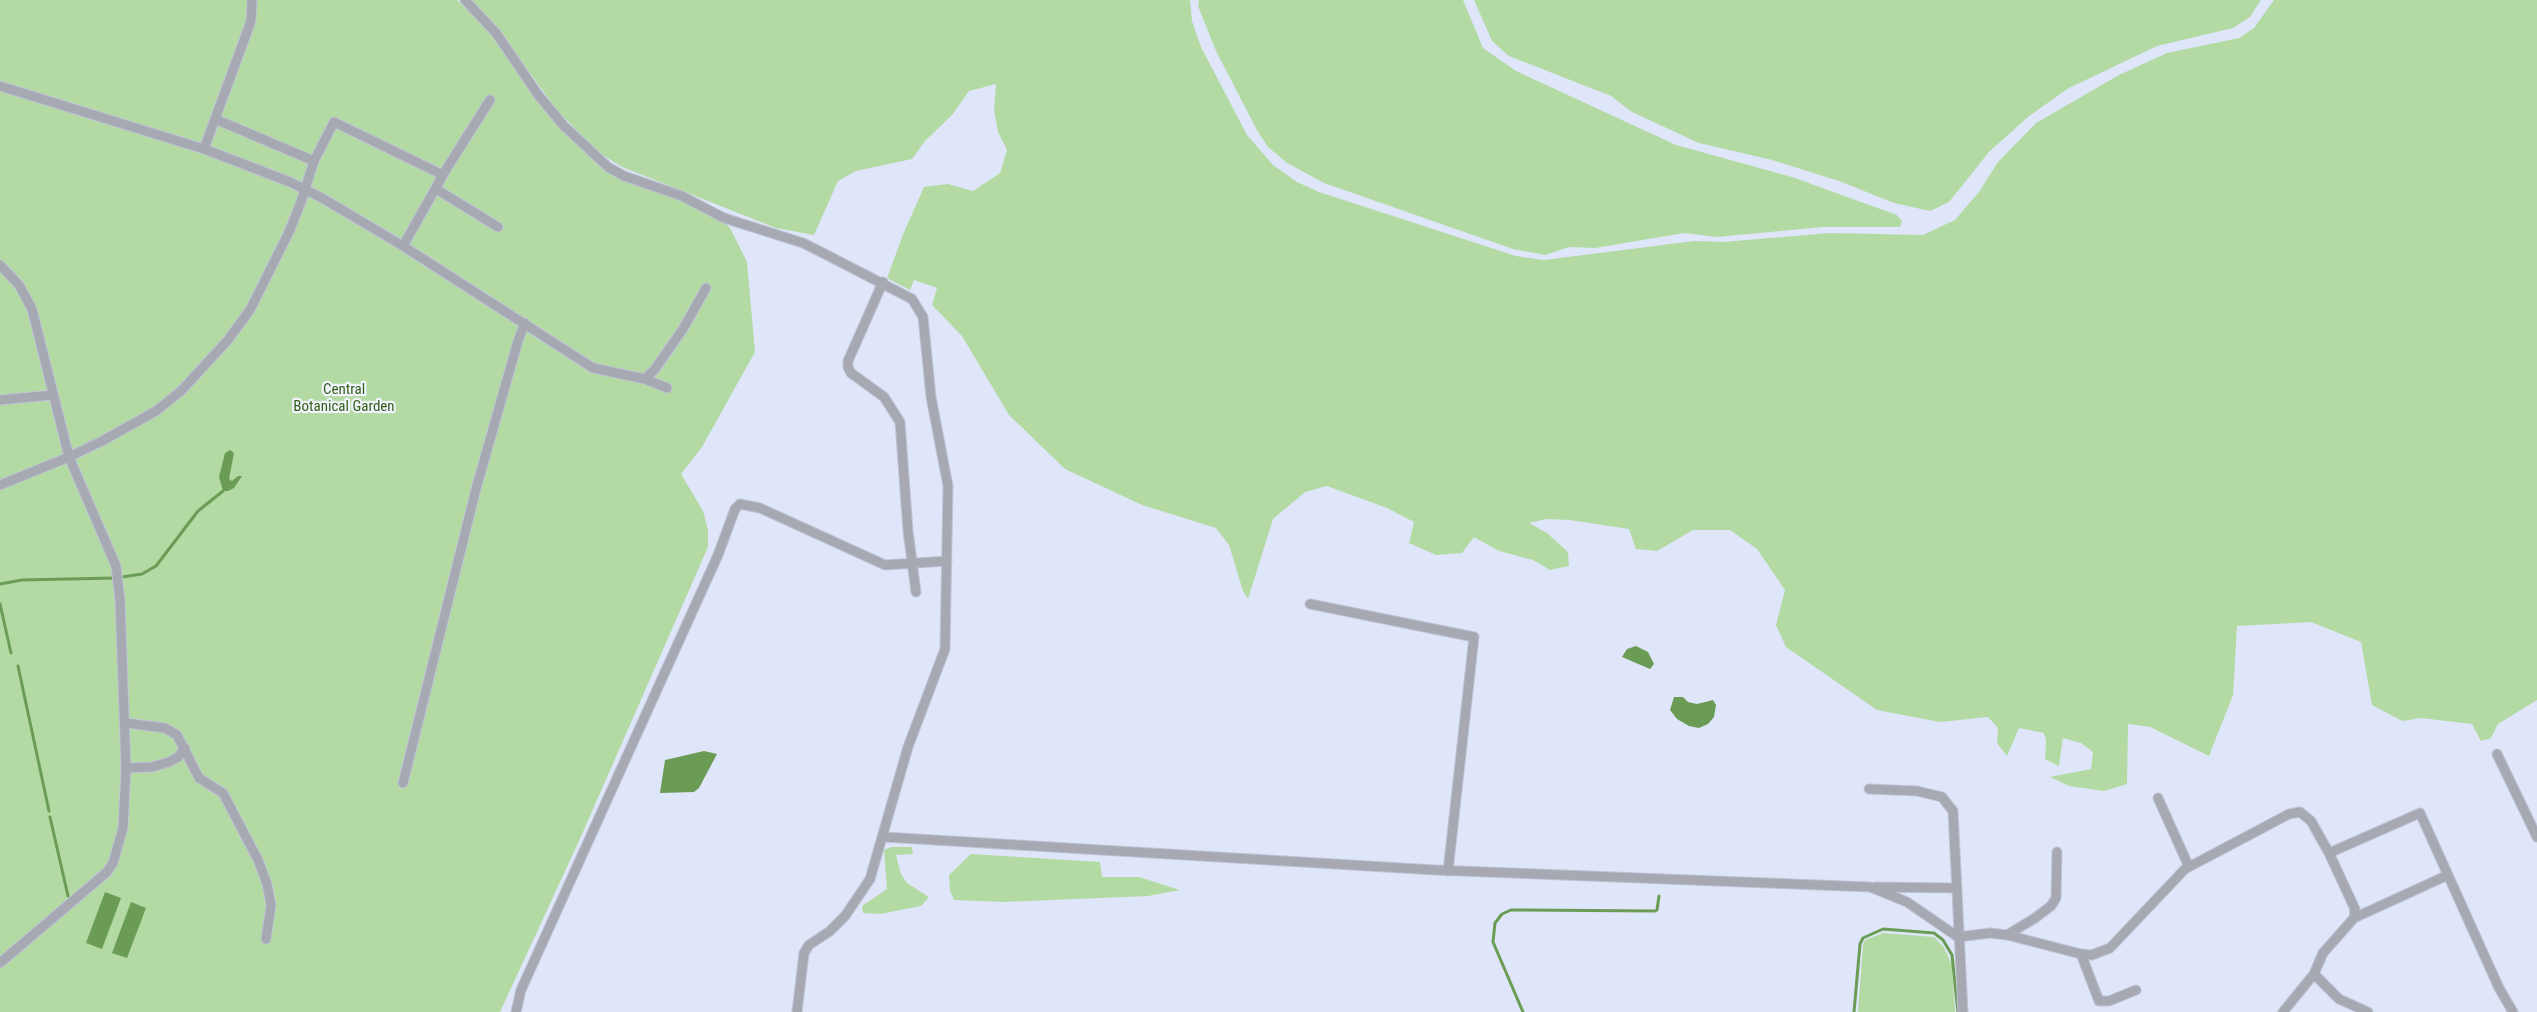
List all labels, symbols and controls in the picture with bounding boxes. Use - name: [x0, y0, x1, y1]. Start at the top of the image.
- park label: Central Botanical Garden: [293, 381, 395, 416]

